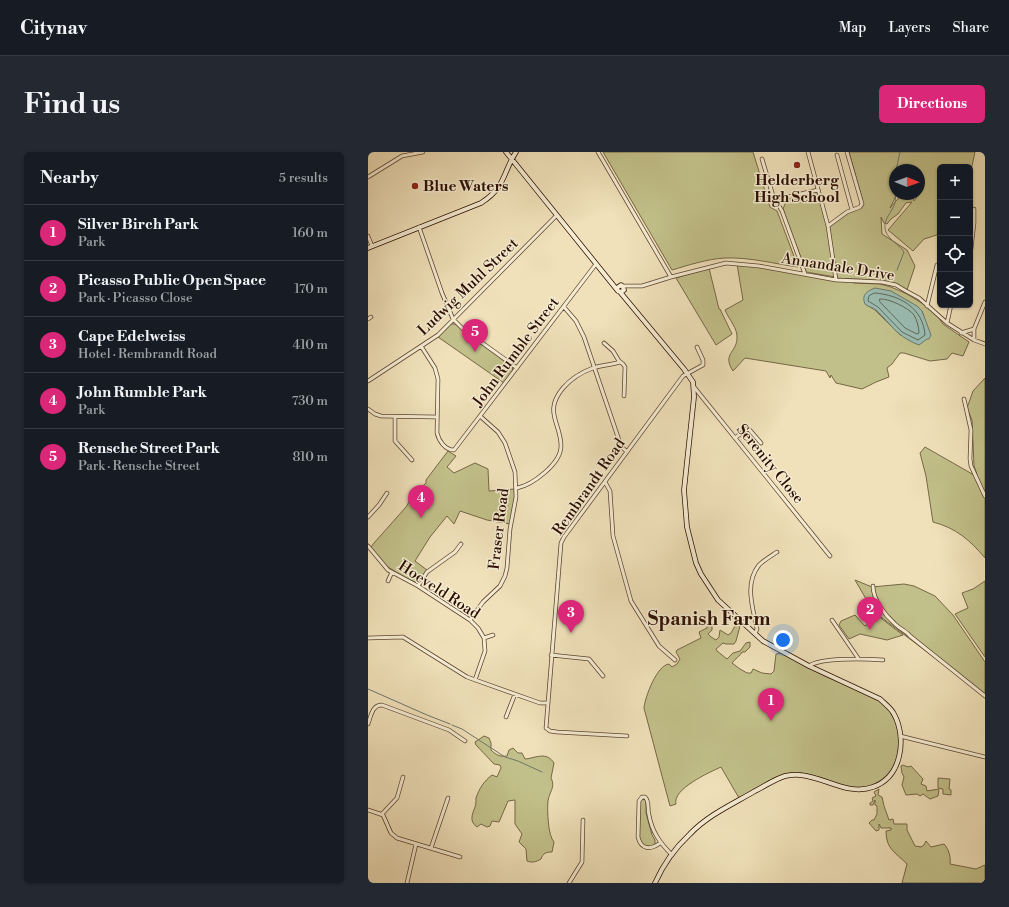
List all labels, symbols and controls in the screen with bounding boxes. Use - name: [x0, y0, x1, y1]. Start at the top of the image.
- text: Citynav: [20, 16, 87, 40]
- text: Map: [839, 19, 866, 37]
- text: Layers: [888, 19, 931, 37]
- text: Share: [953, 19, 989, 37]
- button: Directions: [879, 85, 985, 123]
- text: Find us: [24, 87, 120, 122]
- marker: Helderberg High School: [792, 160, 802, 170]
- north arrow: [889, 164, 925, 200]
- map controls: [937, 164, 973, 308]
- button: +: [937, 164, 973, 200]
- text: Nearby: [40, 167, 99, 189]
- text: 5 results: [279, 170, 328, 186]
- place label: Helderberg High School: [754, 171, 840, 207]
- place label: Blue Waters: [423, 177, 508, 196]
- marker: Blue Waters: [410, 181, 420, 191]
- button: −: [937, 200, 973, 236]
- text: Silver Birch Park: [78, 215, 199, 234]
- text: 1: [50, 225, 56, 241]
- text: 160 m: [292, 225, 328, 241]
- text: Park: [78, 234, 105, 250]
- street label: Ludwig Muhl Street: [414, 234, 523, 340]
- button: locate: [937, 236, 973, 272]
- street label: Annandale Drive: [779, 249, 896, 285]
- text: Picasso Public Open Space: [78, 271, 266, 290]
- button: layers: [937, 272, 973, 308]
- text: 2: [49, 281, 57, 297]
- text: 170 m: [294, 281, 328, 297]
- text: Park · Picasso Close: [78, 290, 193, 306]
- street label: John Rumble Street: [468, 293, 564, 411]
- pin: 5: [462, 319, 488, 352]
- text: Cape Edelweiss: [78, 327, 186, 346]
- text: 3: [49, 337, 57, 353]
- text: 410 m: [292, 337, 328, 353]
- text: Hotel · Rembrandt Road: [78, 346, 217, 362]
- text: John Rumble Park: [78, 383, 207, 402]
- text: 4: [49, 393, 57, 409]
- text: 730 m: [292, 393, 328, 409]
- text: Park: [78, 402, 105, 418]
- street label: Serenity Close: [732, 420, 808, 508]
- street label: Rembrandt Road: [548, 434, 630, 539]
- text: Rensche Street Park: [78, 439, 220, 458]
- text: 5: [49, 449, 57, 465]
- text: 810 m: [292, 449, 328, 465]
- text: Park · Rensche Street: [78, 458, 200, 474]
- pin: 4: [408, 485, 434, 518]
- street label: Fraser Road: [485, 487, 513, 571]
- street label: Hoeveld Road: [395, 557, 484, 624]
- pin: 2: [857, 597, 883, 630]
- pin: 3: [558, 600, 584, 633]
- district label: Spanish Farm: [647, 607, 771, 631]
- your location: [773, 630, 793, 650]
- pin: 1: [758, 688, 784, 721]

